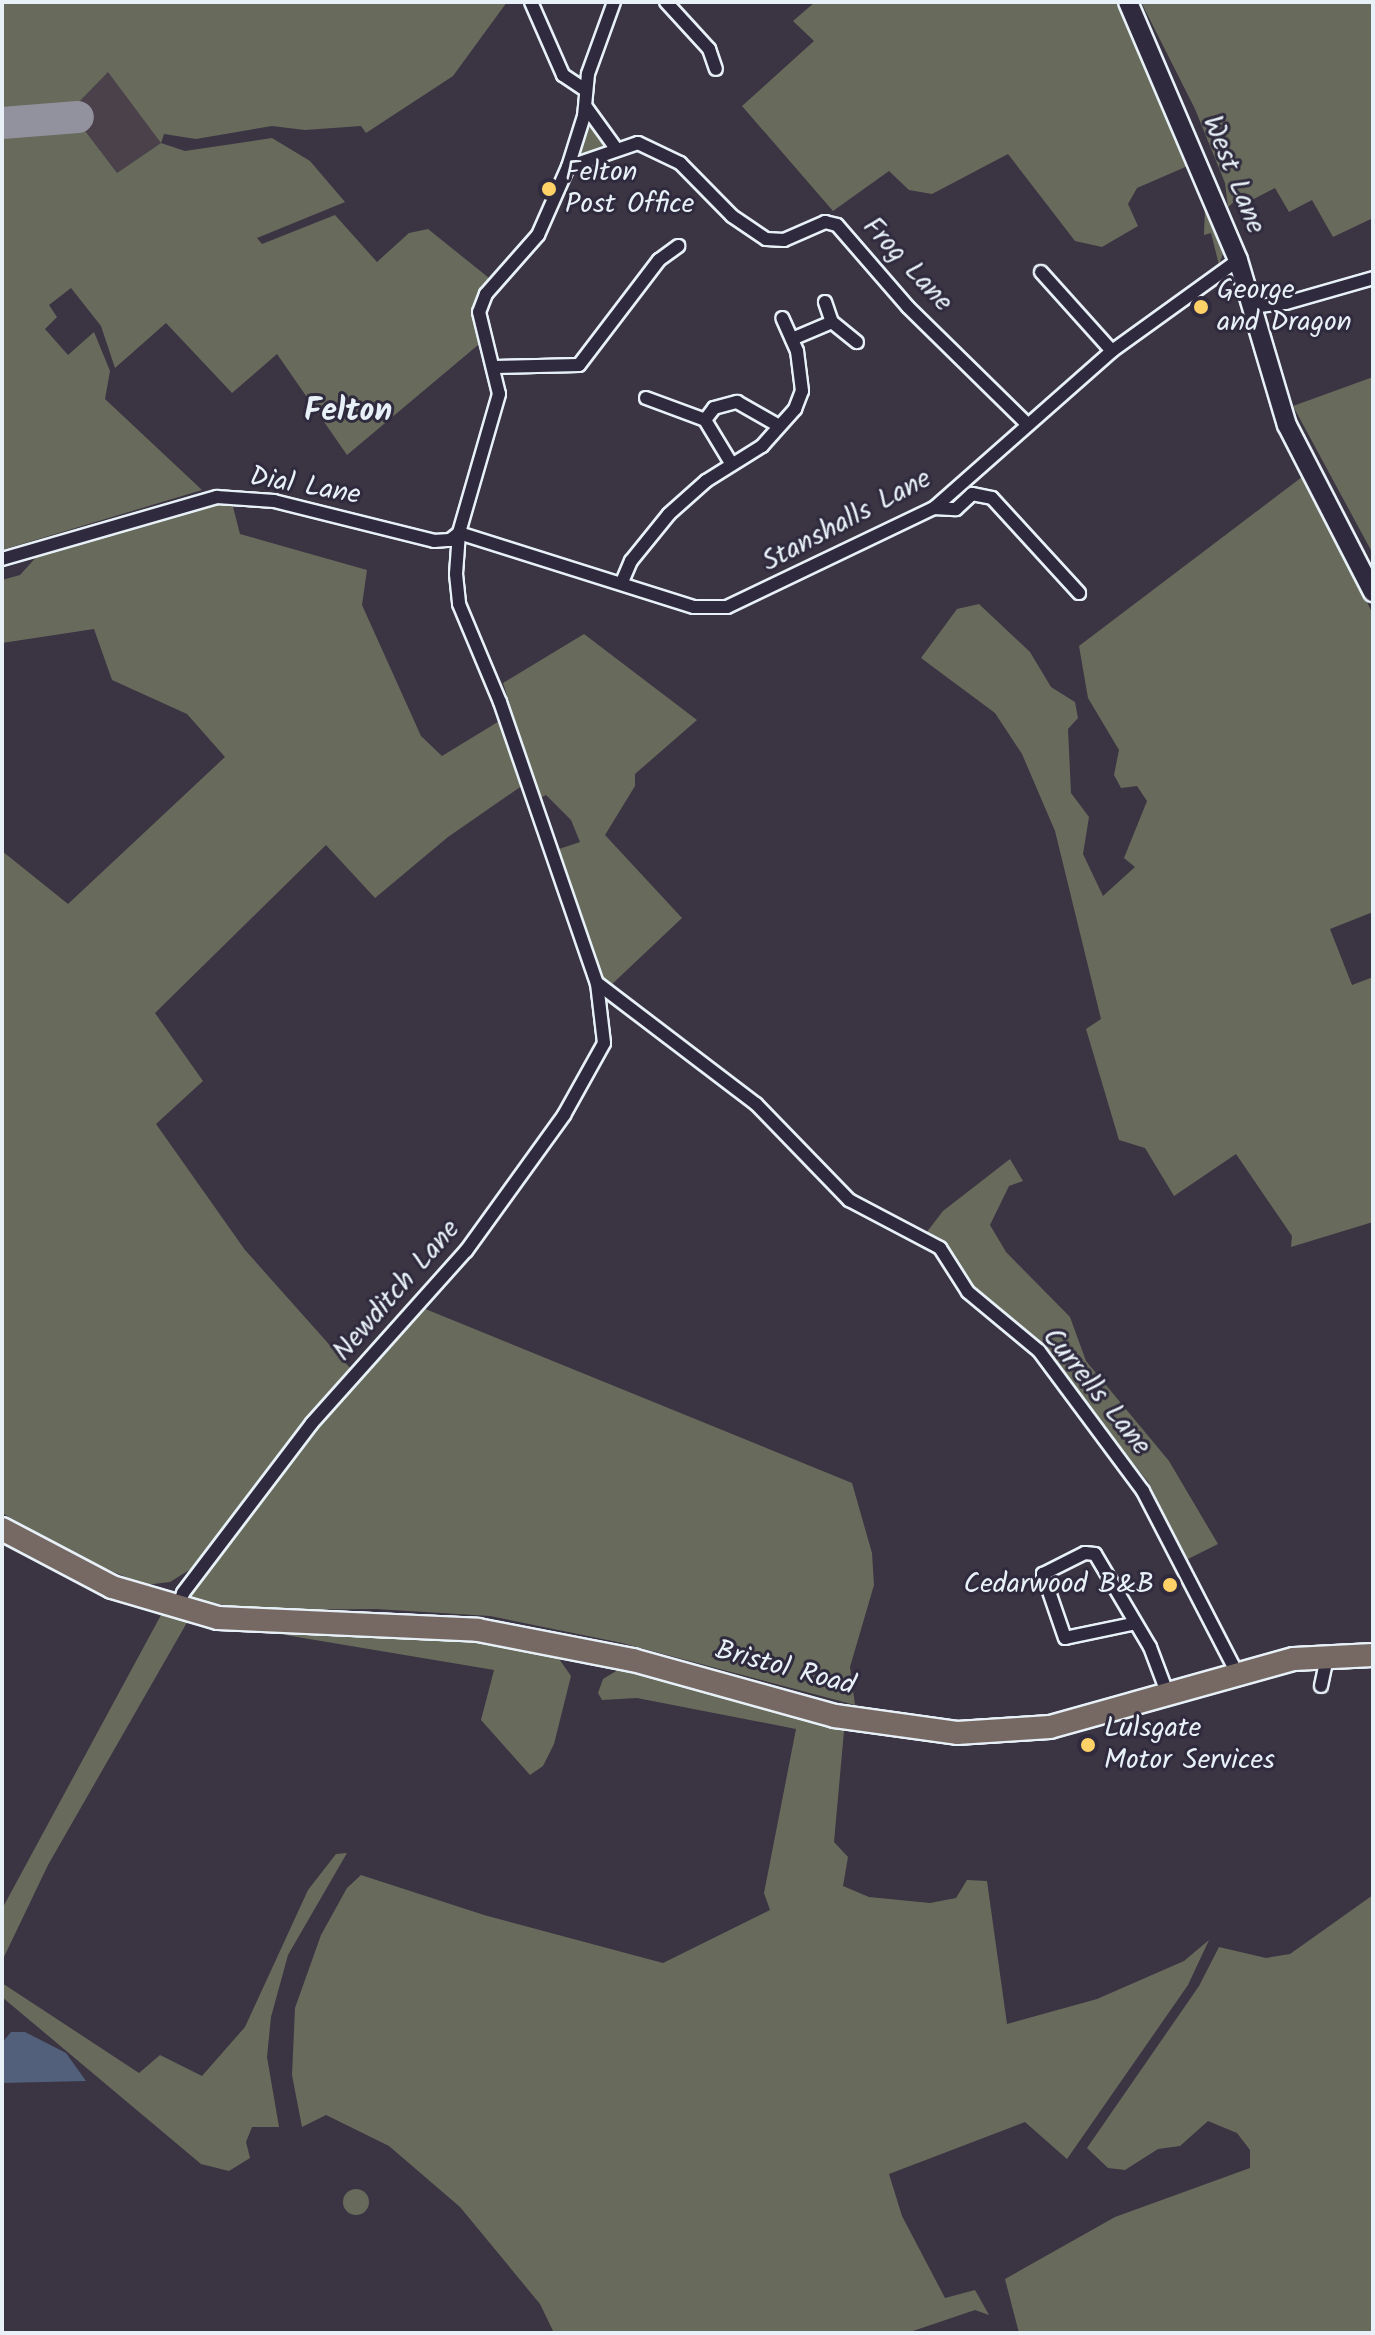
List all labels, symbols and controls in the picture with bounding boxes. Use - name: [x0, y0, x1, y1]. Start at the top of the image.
- street label: West Lane: [1194, 111, 1272, 239]
- place label: Felton Post Office: [565, 156, 694, 222]
- marker: Felton Post Office: [540, 180, 558, 198]
- street label: Frog Lane: [855, 211, 959, 319]
- place label: George and Dragon: [1217, 274, 1352, 340]
- marker: George and Dragon: [1192, 298, 1210, 316]
- district label: Felton: [304, 393, 392, 431]
- street label: Dial Lane: [247, 461, 363, 513]
- street label: Stanshalls Lane: [757, 462, 937, 580]
- street label: Newditch Lane: [326, 1213, 468, 1369]
- street label: Currells Lane: [1034, 1322, 1158, 1462]
- place label: Cedarwood B&B: [963, 1568, 1154, 1602]
- marker: Cedarwood B&B: [1161, 1576, 1179, 1594]
- street label: Bristol Road: [711, 1634, 859, 1704]
- place label: Lulsgate Motor Services: [1104, 1712, 1275, 1778]
- marker: Lulsgate Motor Services: [1079, 1736, 1097, 1754]

